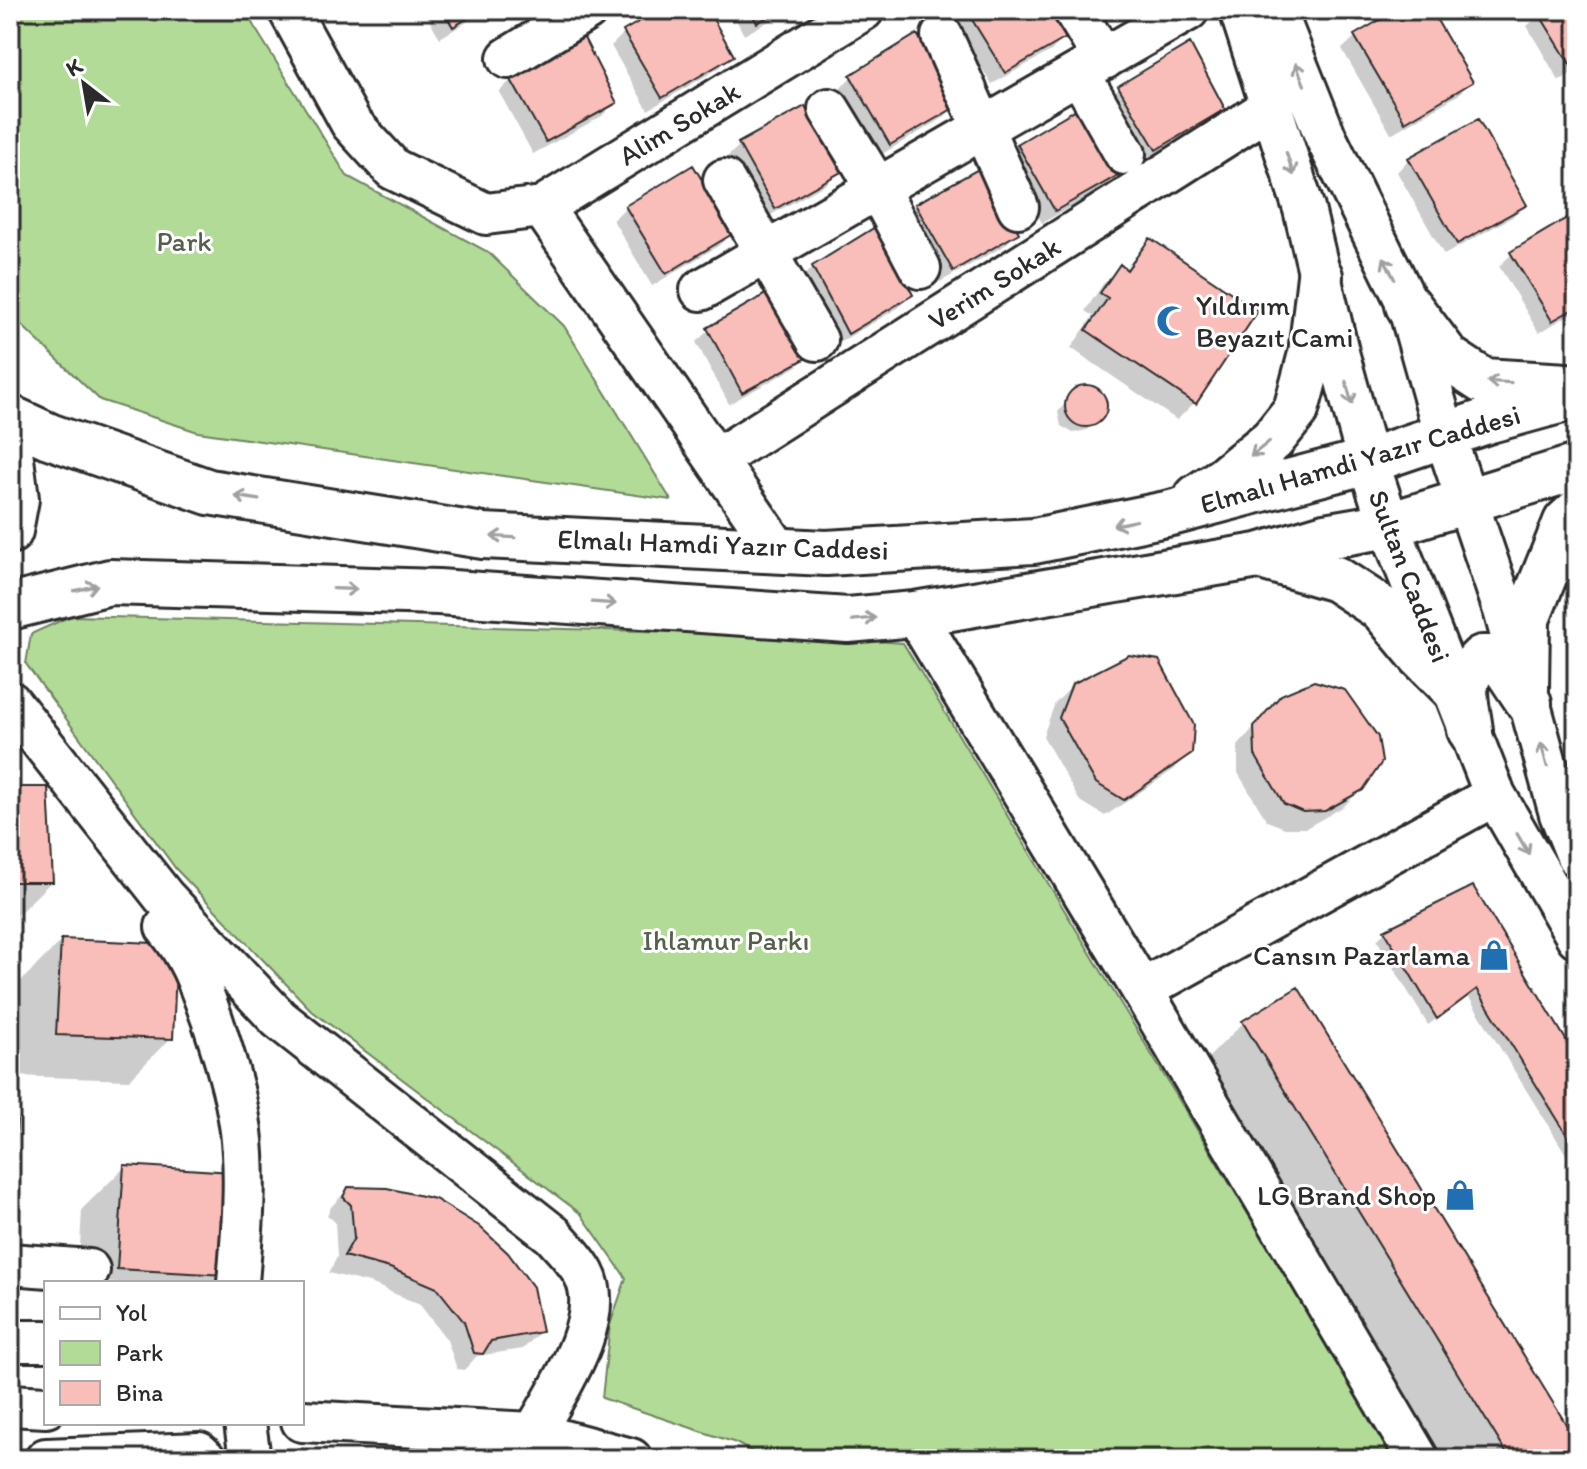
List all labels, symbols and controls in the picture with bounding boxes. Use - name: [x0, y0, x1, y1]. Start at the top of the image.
- north arrow: [44, 44, 124, 124]
- text: K: [61, 52, 88, 82]
- one-way arrow: [1292, 62, 1306, 87]
- street label: Alim Sokak: [612, 73, 746, 172]
- one-way arrow: [1283, 152, 1298, 177]
- park label: Park: [156, 224, 212, 258]
- street label: Verim Sokak: [922, 229, 1067, 337]
- one-way arrow: [1381, 257, 1396, 280]
- place label: Yıldırım Beyazıt Cami: [1196, 288, 1353, 354]
- mosque icon: Yıldırım Beyazıt Cami: [1155, 304, 1189, 338]
- one-way arrow: [1486, 374, 1513, 389]
- one-way arrow: [1342, 380, 1357, 406]
- street label: Elmalı Hamdi Yazır Caddesi: [1196, 397, 1524, 521]
- one-way arrow: [1251, 440, 1271, 458]
- street label: Sultan Caddesi: [1362, 485, 1458, 667]
- one-way arrow: [234, 490, 260, 505]
- one-way arrow: [1113, 516, 1138, 531]
- street label: Elmalı Hamdi Yazır Caddesi: [557, 521, 889, 567]
- one-way arrow: [490, 530, 517, 545]
- one-way arrow: [72, 580, 98, 595]
- one-way arrow: [331, 581, 358, 596]
- one-way arrow: [590, 596, 617, 611]
- one-way arrow: [850, 611, 877, 626]
- one-way arrow: [1536, 743, 1551, 769]
- one-way arrow: [1516, 831, 1531, 855]
- park label: Ihlamur Parkı: [642, 923, 810, 957]
- place label: Cansın Pazarlama: [1253, 938, 1470, 972]
- shop icon: Cansın Pazarlama: [1477, 938, 1511, 972]
- place label: LG Brand Shop: [1257, 1178, 1436, 1212]
- shop icon: LG Brand Shop: [1443, 1178, 1477, 1212]
- legend: [44, 1281, 304, 1425]
- text: Yol: [116, 1298, 147, 1327]
- text: Park: [116, 1338, 163, 1367]
- text: Bina: [116, 1378, 163, 1407]

